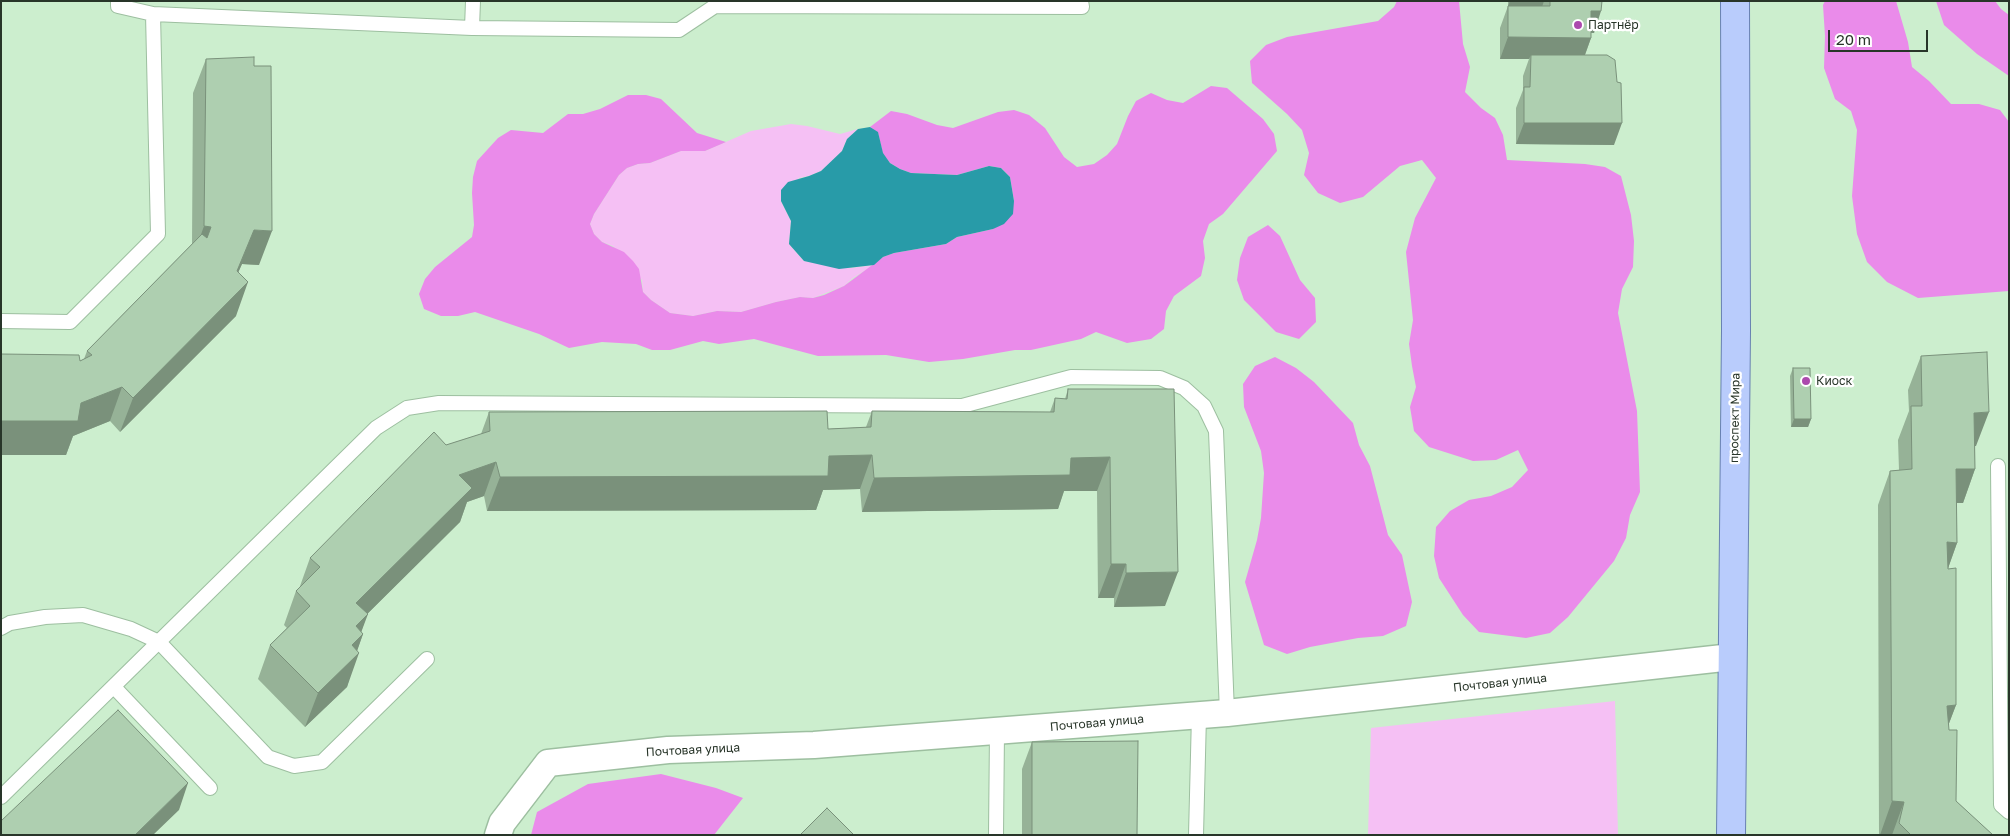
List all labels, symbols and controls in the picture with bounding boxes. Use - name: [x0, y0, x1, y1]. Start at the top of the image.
- place label: Партнёр: [1588, 18, 1639, 32]
- marker: Партнёр: [1572, 19, 1584, 31]
- scale bar: [1830, 20, 1930, 52]
- text: 20 m: [1836, 30, 1871, 48]
- street label: проспект Мира: [1727, 373, 1743, 463]
- place label: Киоск: [1816, 374, 1852, 388]
- marker: Киоск: [1800, 375, 1812, 387]
- street label: Почтовая улица: [1452, 671, 1548, 695]
- street label: Почтовая улица: [1049, 712, 1145, 734]
- street label: Почтовая улица: [645, 740, 741, 760]

